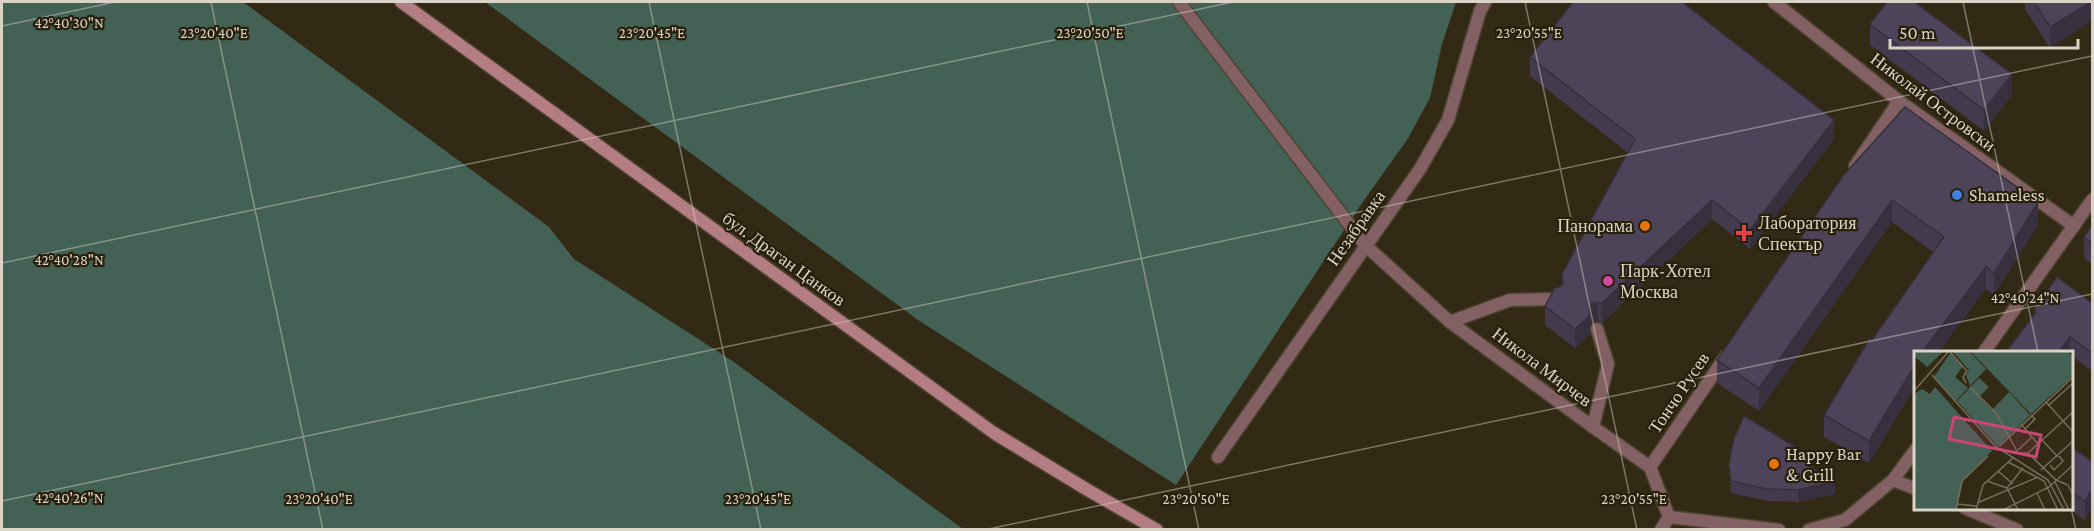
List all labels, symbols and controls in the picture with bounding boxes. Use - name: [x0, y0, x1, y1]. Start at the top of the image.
- scale bar: [1890, 12, 2078, 50]
- text: 42°40'30"N: [34, 15, 104, 31]
- text: 50 m: [1899, 23, 1936, 43]
- text: 23°20'40"E: [180, 25, 248, 41]
- text: 23°20'45"E: [619, 25, 685, 41]
- text: 23°20'50"E: [1056, 25, 1124, 41]
- text: 23°20'55"E: [1496, 25, 1562, 41]
- street label: Николай Островски: [1867, 49, 2000, 156]
- place label: Shameless: [1969, 185, 2045, 205]
- street label: Незабравка: [1323, 186, 1389, 270]
- marker: Shameless: [1950, 188, 1964, 202]
- street label: бул. Драган Цанков: [719, 208, 849, 310]
- place label: Лаборатория Спектър: [1758, 213, 1856, 254]
- place label: Панорама: [1557, 216, 1633, 236]
- marker: Панорама: [1638, 219, 1652, 233]
- marker: Лаборатория Спектър: [1735, 224, 1753, 242]
- text: 42°40'28"N: [34, 252, 104, 268]
- place label: Парк-Хотел Москва: [1620, 261, 1711, 302]
- marker: Парк-Хотел Москва: [1601, 274, 1615, 288]
- text: 42°40'24"N: [1991, 290, 2060, 306]
- street label: Никола Мирчев: [1488, 323, 1596, 411]
- street label: Тончо Русев: [1645, 349, 1713, 437]
- inset map: [1914, 351, 2073, 510]
- place label: Happy Bar & Grill: [1786, 444, 1862, 485]
- marker: Happy Bar & Grill: [1767, 457, 1781, 471]
- text: 42°40'26"N: [34, 490, 104, 506]
- text: 23°20'40"E: [285, 491, 353, 507]
- text: 23°20'45"E: [725, 491, 791, 507]
- text: 23°20'50"E: [1162, 491, 1230, 507]
- text: 23°20'55"E: [1601, 491, 1667, 507]

